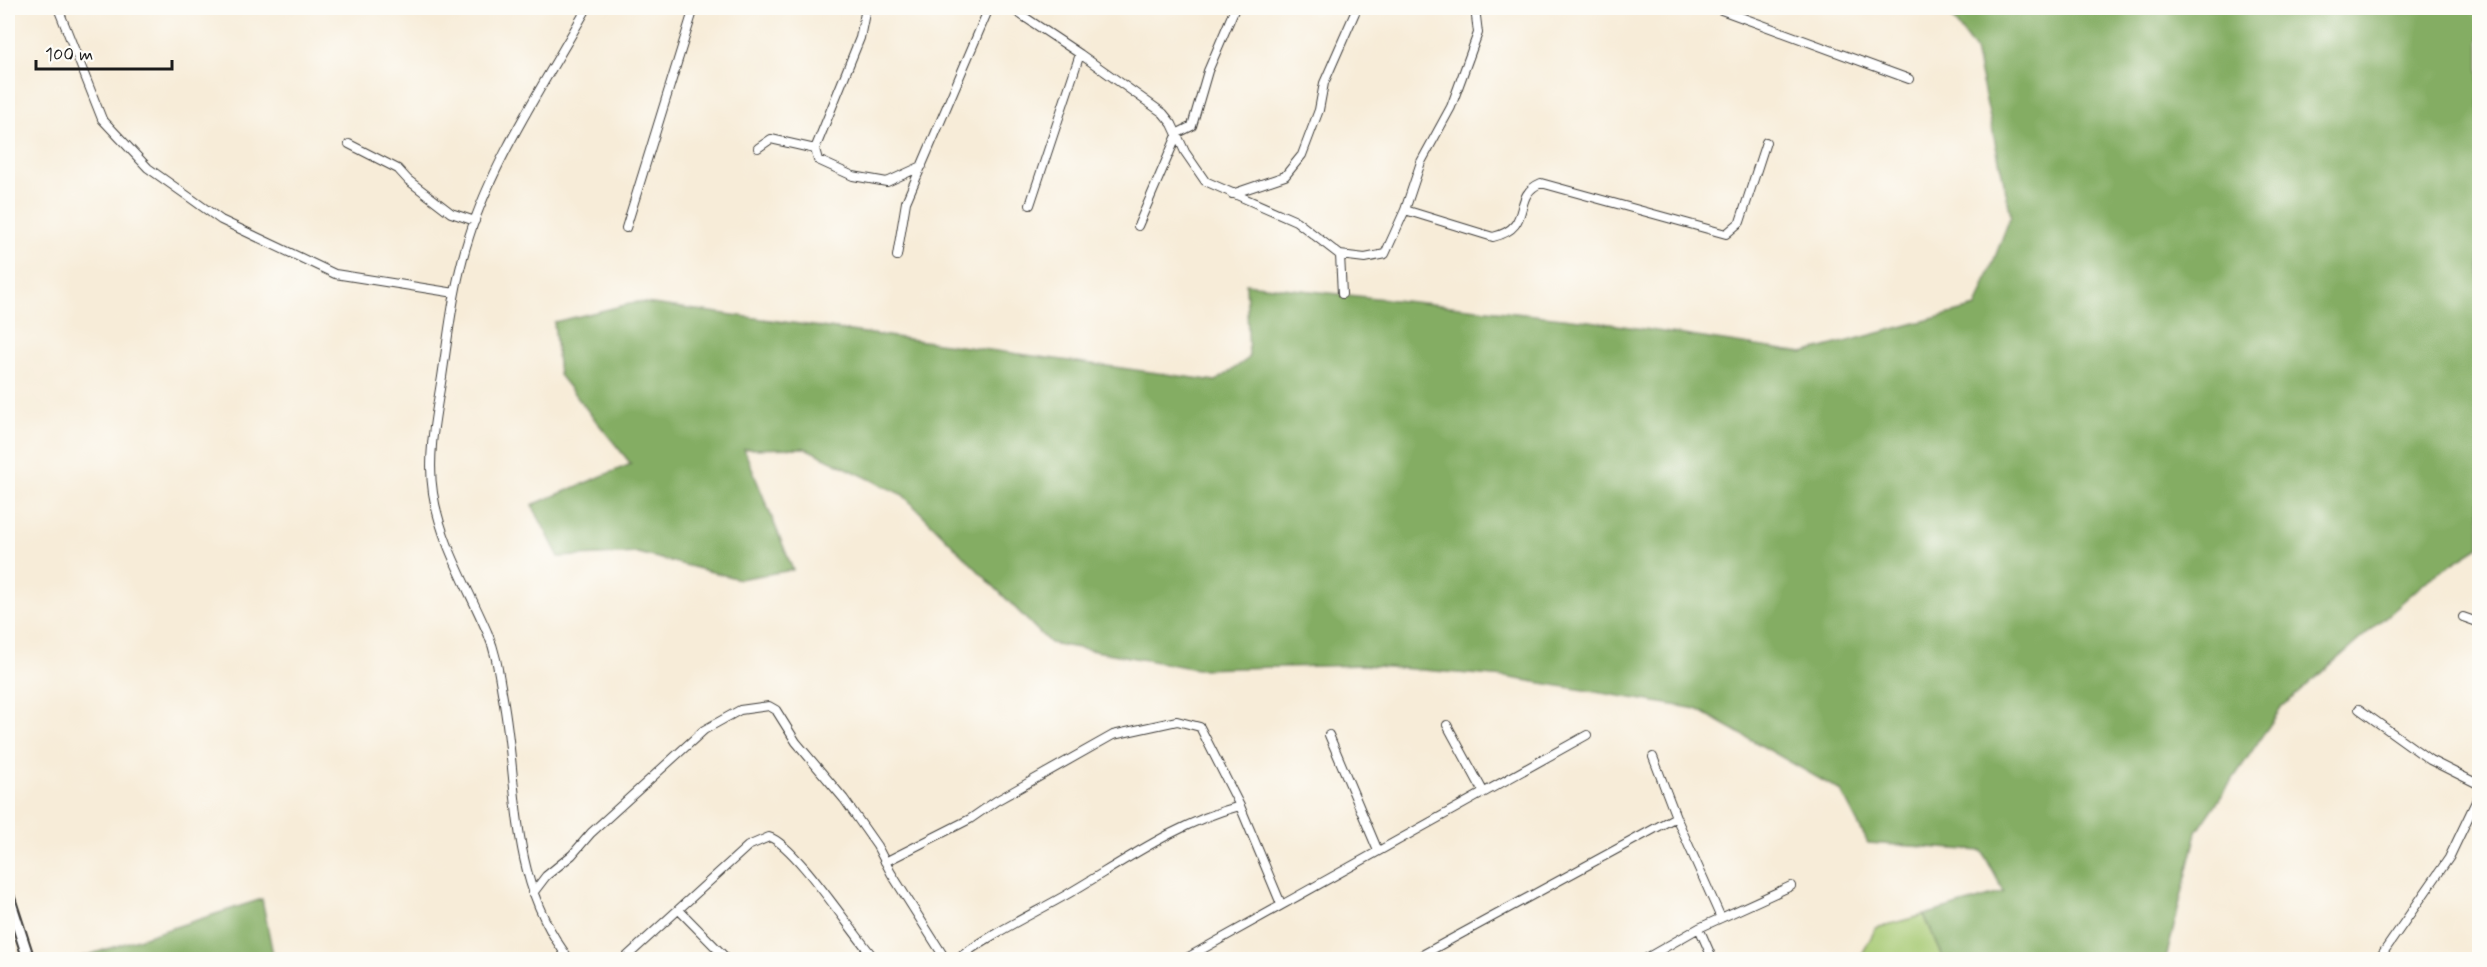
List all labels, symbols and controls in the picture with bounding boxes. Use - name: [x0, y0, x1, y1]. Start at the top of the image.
- scale bar: [36, 33, 172, 71]
- text: 100 m: [45, 43, 93, 67]

